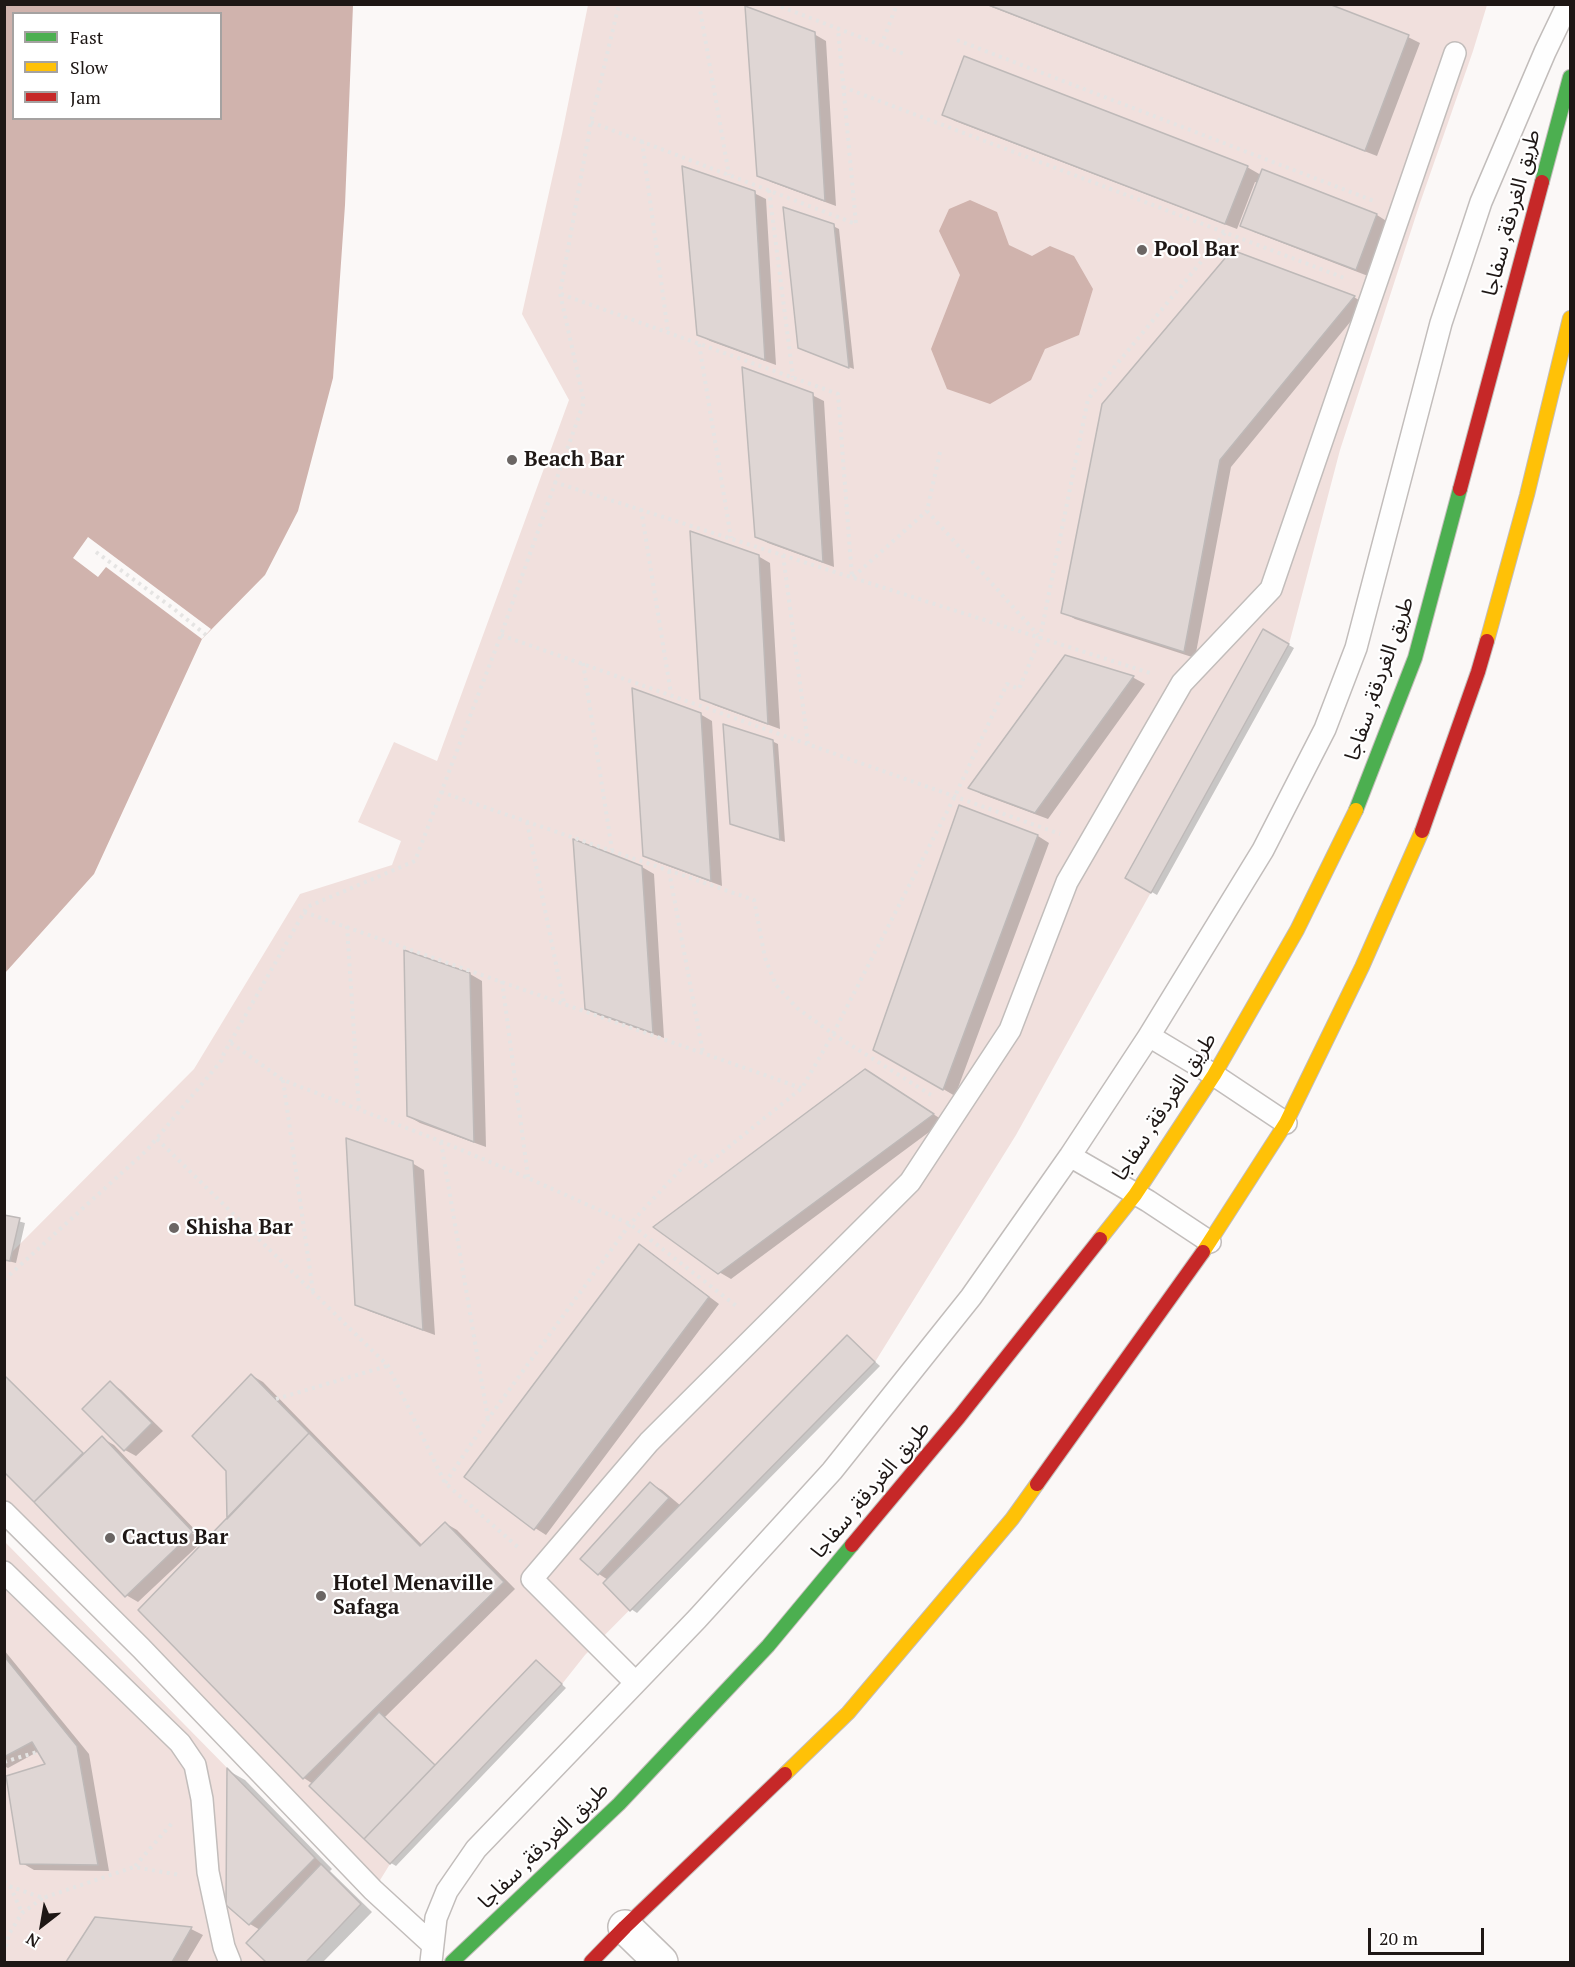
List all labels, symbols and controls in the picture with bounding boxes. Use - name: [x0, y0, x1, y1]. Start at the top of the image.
- legend: [12, 12, 222, 120]
- text: Fast: [70, 25, 103, 49]
- text: Slow: [70, 55, 108, 79]
- text: Jam: [70, 85, 101, 109]
- street label: طريق الغردقة, سفاجا: [1478, 127, 1546, 299]
- place label: Pool Bar: [1154, 237, 1239, 263]
- marker: Pool Bar: [1135, 243, 1149, 257]
- place label: Beach Bar: [524, 447, 624, 473]
- marker: Beach Bar: [505, 453, 519, 467]
- street label: طريق الغردقة, سفاجا: [1340, 594, 1420, 764]
- street label: طريق الغردقة, سفاجا: [1108, 1028, 1222, 1186]
- place label: Shisha Bar: [186, 1215, 293, 1241]
- marker: Shisha Bar: [167, 1221, 181, 1235]
- street label: طريق الغردقة, سفاجا: [806, 1416, 936, 1564]
- place label: Cactus Bar: [122, 1525, 228, 1551]
- marker: Cactus Bar: [103, 1531, 117, 1545]
- place label: Hotel Menaville Safaga: [333, 1571, 493, 1621]
- marker: Hotel Menaville Safaga: [314, 1589, 328, 1603]
- street label: طريق الغردقة, سفاجا: [474, 1777, 614, 1915]
- north arrow: [12, 1895, 72, 1955]
- scale bar: [1371, 1916, 1486, 1954]
- text: 20 m: [1379, 1926, 1418, 1950]
- text: N: [22, 1928, 44, 1953]

